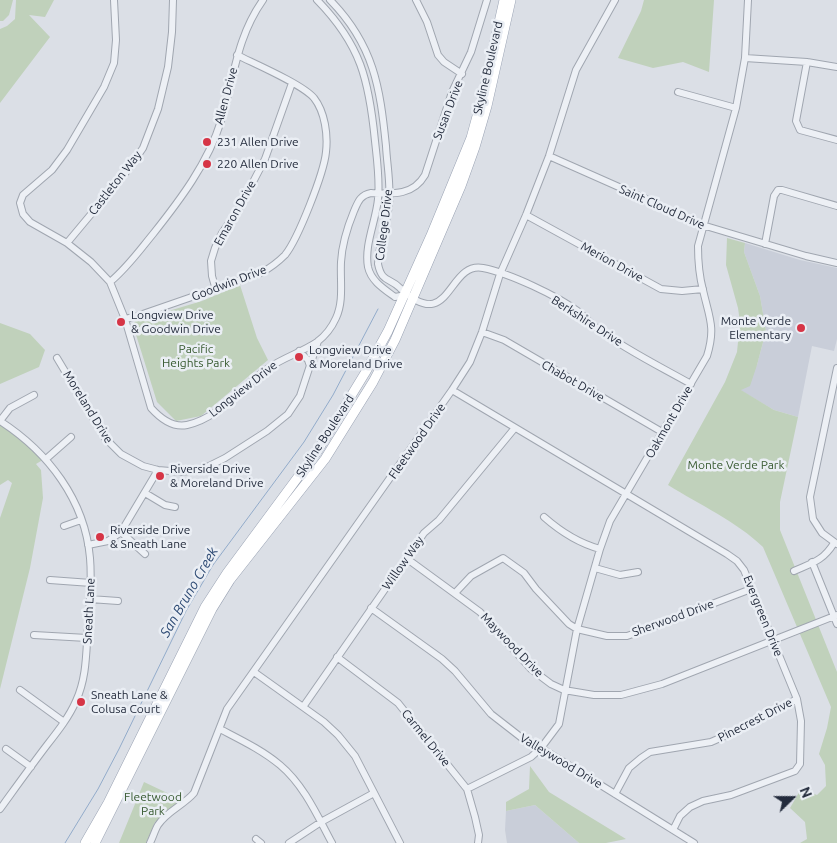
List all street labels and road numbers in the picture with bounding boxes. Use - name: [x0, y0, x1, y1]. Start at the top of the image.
- street label: Skyline Boulevard: [470, 20, 506, 116]
- street label: Allen Drive: [211, 66, 241, 126]
- street label: Susan Drive: [430, 78, 466, 142]
- street label: Castleton Way: [86, 148, 144, 218]
- street label: Emaron Drive: [211, 178, 259, 248]
- street label: Saint Cloud Drive: [617, 182, 707, 232]
- street label: College Drive: [372, 188, 396, 262]
- street label: Merion Drive: [578, 239, 646, 285]
- street label: Goodwin Drive: [189, 262, 269, 304]
- street label: Berkshire Drive: [549, 293, 625, 349]
- street label: Chabot Drive: [539, 357, 607, 405]
- street label: Longview Drive: [206, 358, 280, 420]
- street label: Moreland Drive: [60, 368, 116, 446]
- street label: Oakmont Drive: [642, 383, 696, 461]
- street label: Skyline Boulevard: [293, 392, 357, 480]
- street label: Fleetwood Drive: [386, 400, 448, 482]
- street label: Willow Way: [379, 533, 427, 593]
- street label: Evergreen Drive: [740, 573, 786, 659]
- street label: Sneath Lane: [80, 578, 98, 644]
- street label: Sherwood Drive: [630, 597, 716, 639]
- street label: Maywood Drive: [478, 610, 546, 680]
- street label: Pinecrest Drive: [715, 695, 795, 745]
- street label: Carmel Drive: [399, 707, 453, 769]
- street label: Valleywood Drive: [517, 731, 605, 791]

